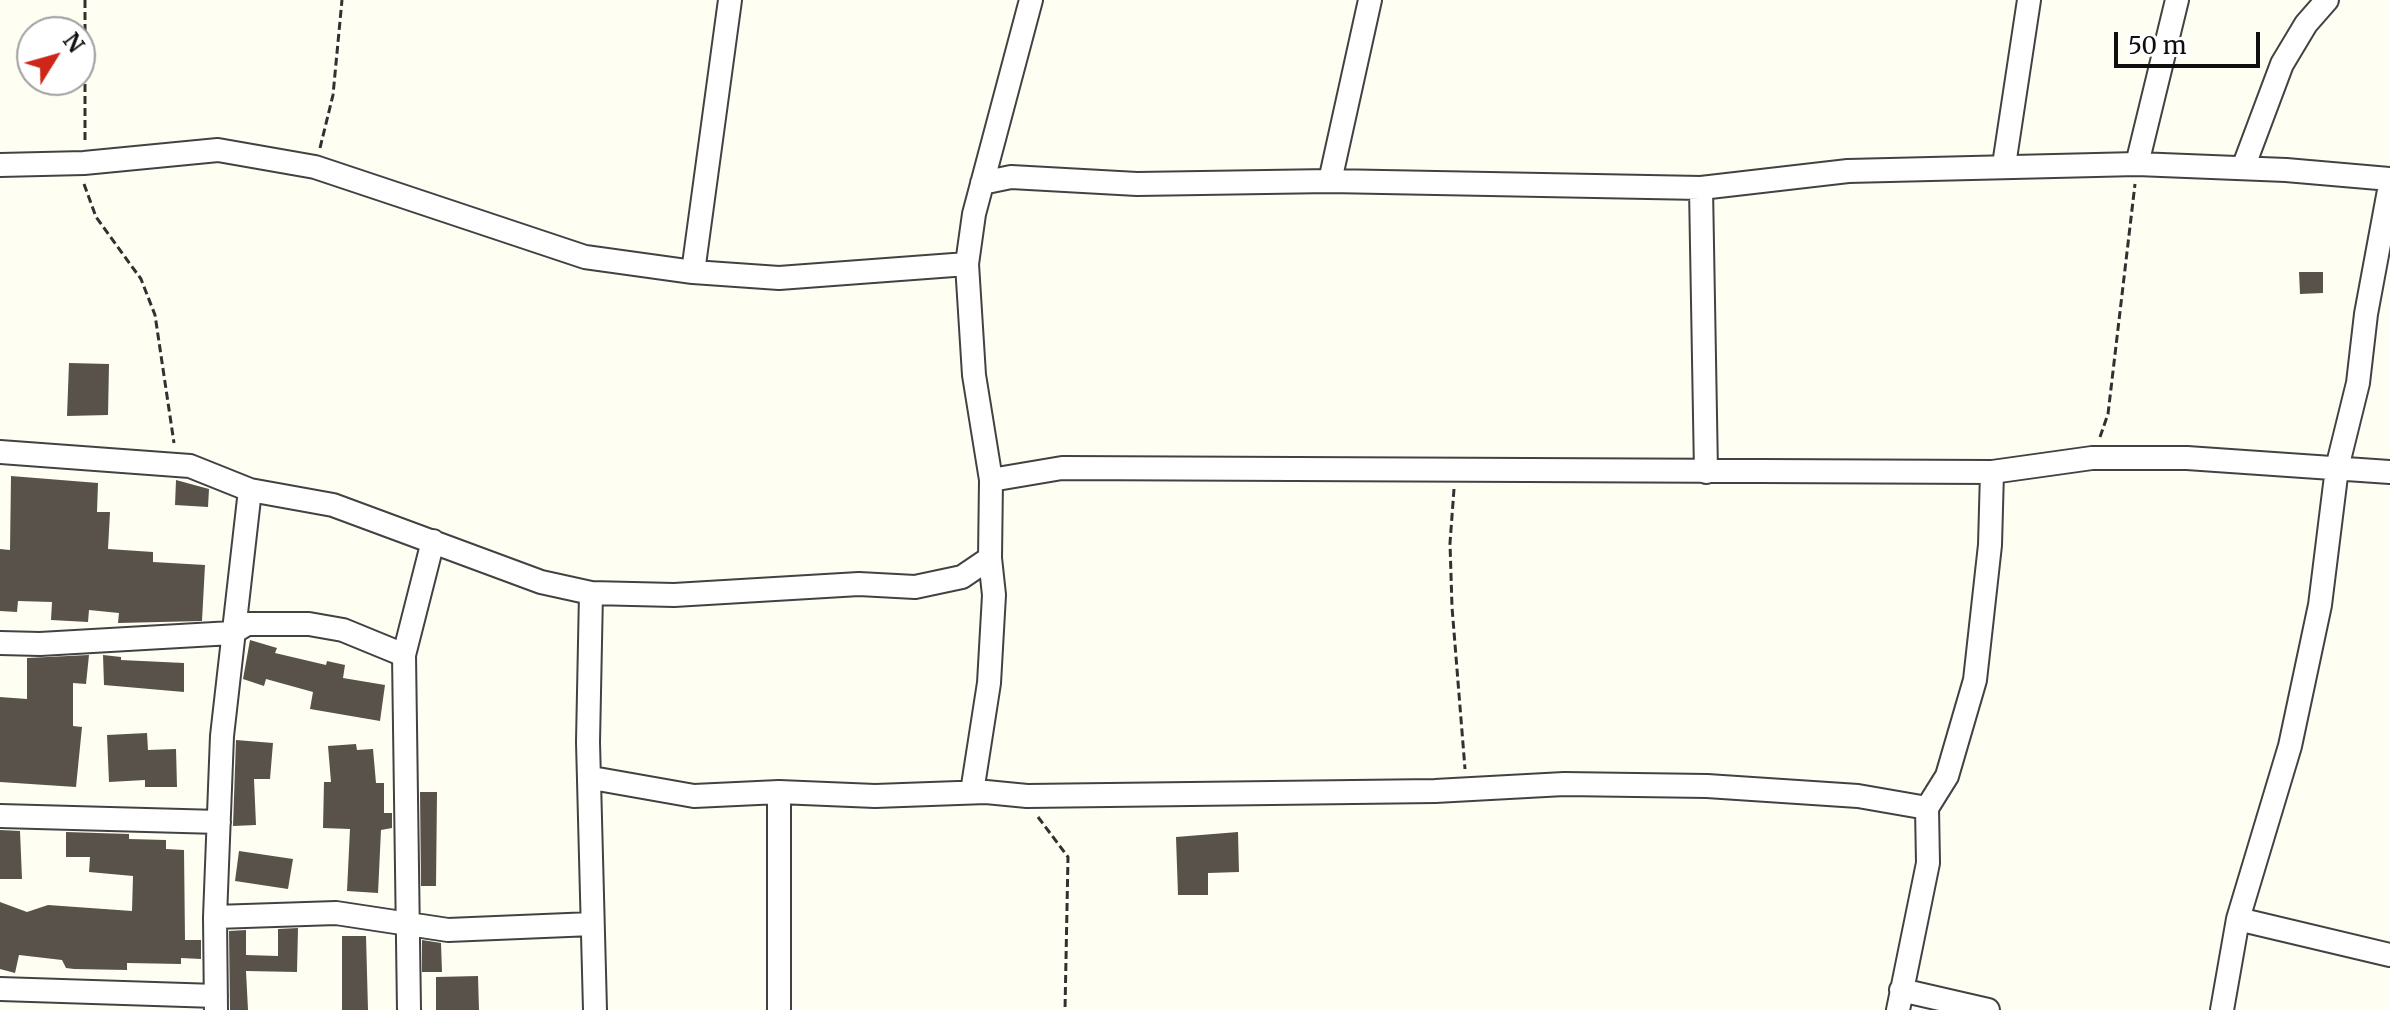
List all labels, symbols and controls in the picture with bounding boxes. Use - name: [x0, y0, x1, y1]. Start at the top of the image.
- north arrow: [16, 16, 96, 96]
- scale bar: [2118, 16, 2264, 66]
- text: N: [57, 27, 90, 58]
- text: 50 m: [2128, 30, 2187, 61]

